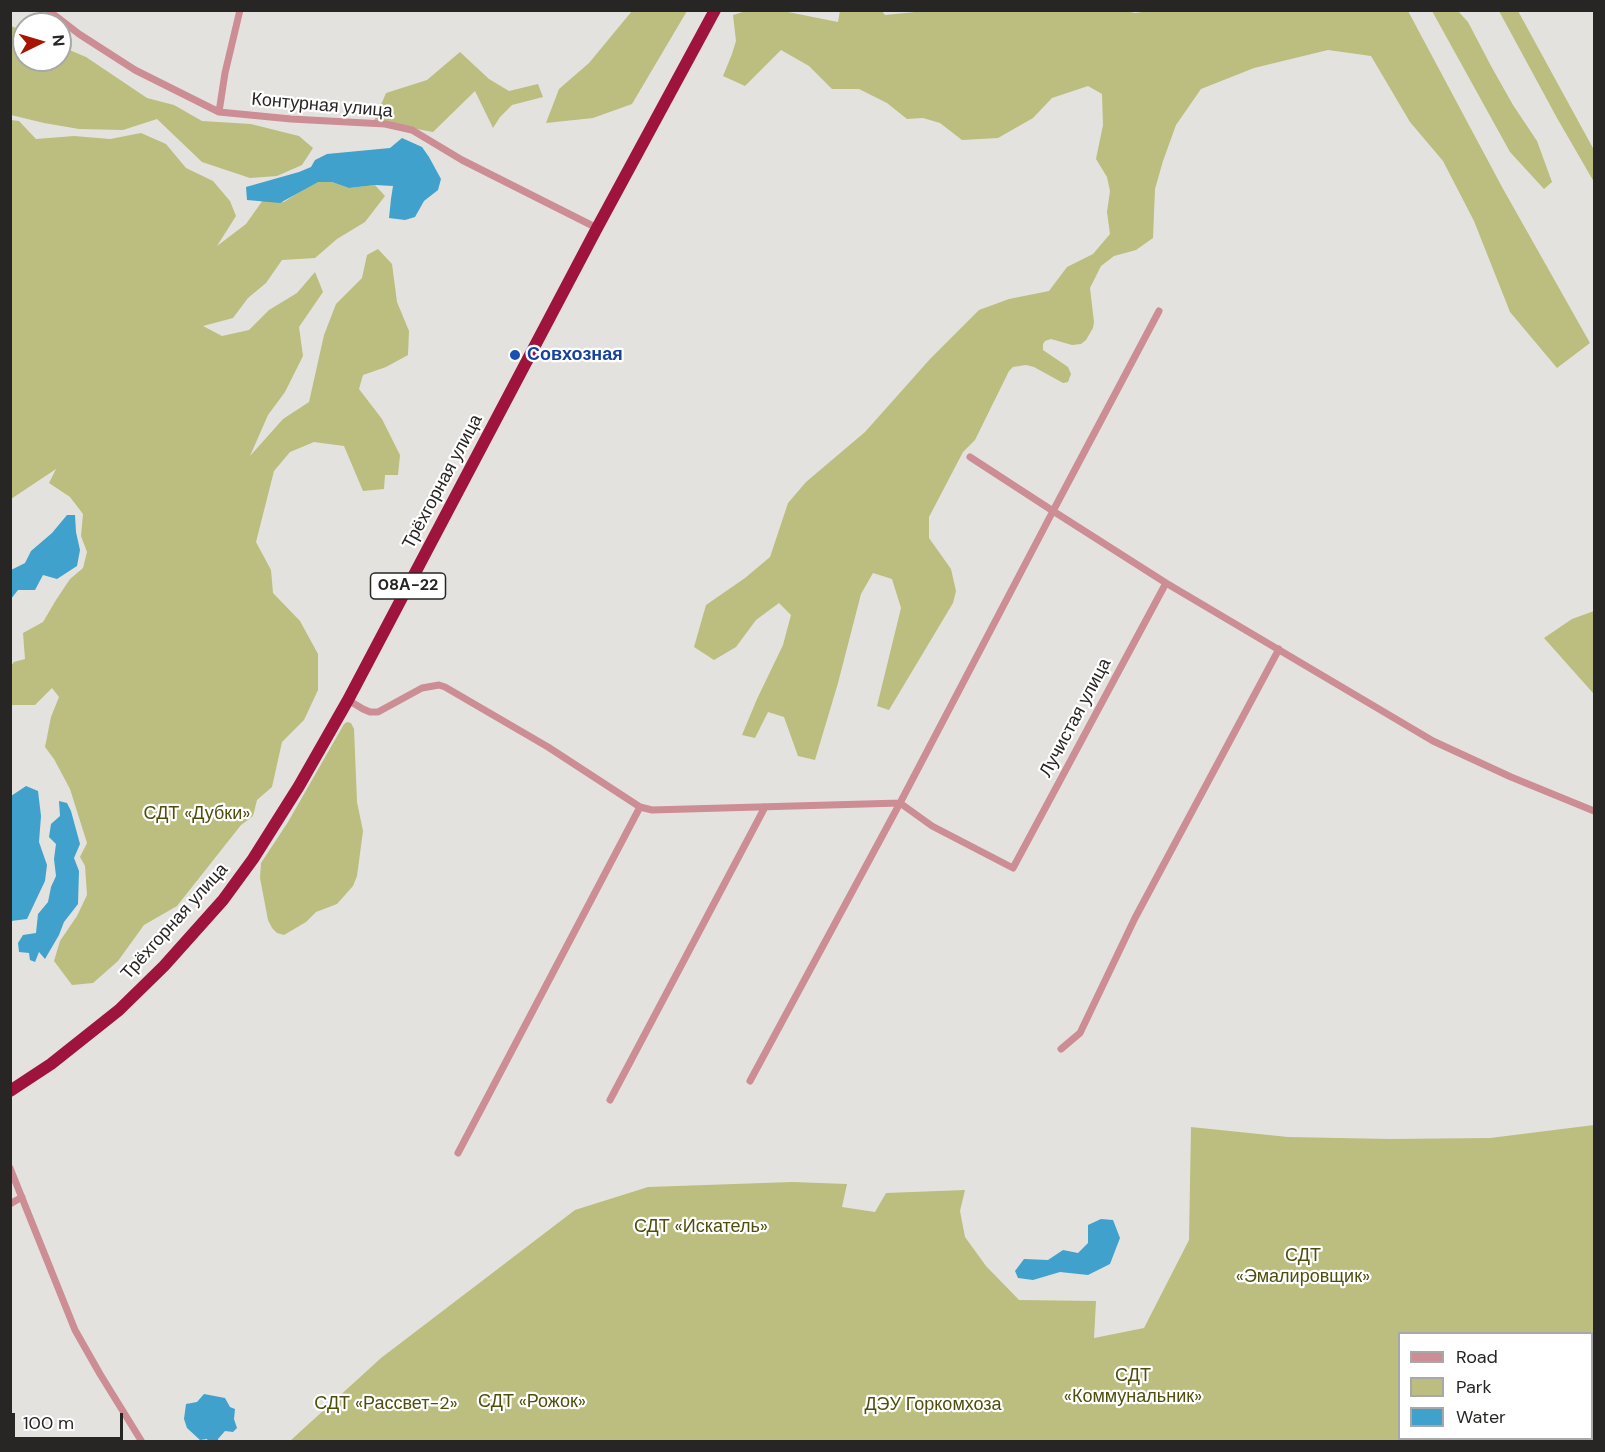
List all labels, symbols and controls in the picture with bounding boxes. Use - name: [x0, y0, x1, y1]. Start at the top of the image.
- north arrow: [12, 12, 72, 72]
- text: N: [47, 34, 69, 47]
- street label: Контурная улица: [250, 89, 394, 123]
- place label: Совхозная: [527, 344, 623, 366]
- marker: Совхозная: [508, 348, 522, 362]
- street label: Трёхгорная улица: [398, 411, 488, 553]
- road number: 08А-22: [370, 573, 446, 599]
- street label: Лучистая улица: [1036, 655, 1116, 781]
- park label: СДТ «Дубки»: [144, 803, 250, 825]
- street label: Трёхгорная улица: [117, 859, 233, 985]
- park label: СДТ «Искатель»: [634, 1216, 768, 1238]
- park label: СДТ «Эмалировщик»: [1236, 1245, 1370, 1288]
- legend: [1398, 1332, 1593, 1440]
- text: Road: [1456, 1345, 1498, 1369]
- park label: СДТ «Коммунальник»: [1064, 1365, 1202, 1408]
- text: Park: [1456, 1375, 1492, 1399]
- park label: СДТ «Рожок»: [478, 1391, 586, 1413]
- park label: СДТ «Рассвет-2»: [314, 1393, 458, 1415]
- park label: ДЭУ Горкомхоза: [864, 1394, 1002, 1416]
- scale bar: [15, 1401, 126, 1439]
- text: Water: [1456, 1405, 1506, 1429]
- text: 100 m: [23, 1411, 74, 1435]

